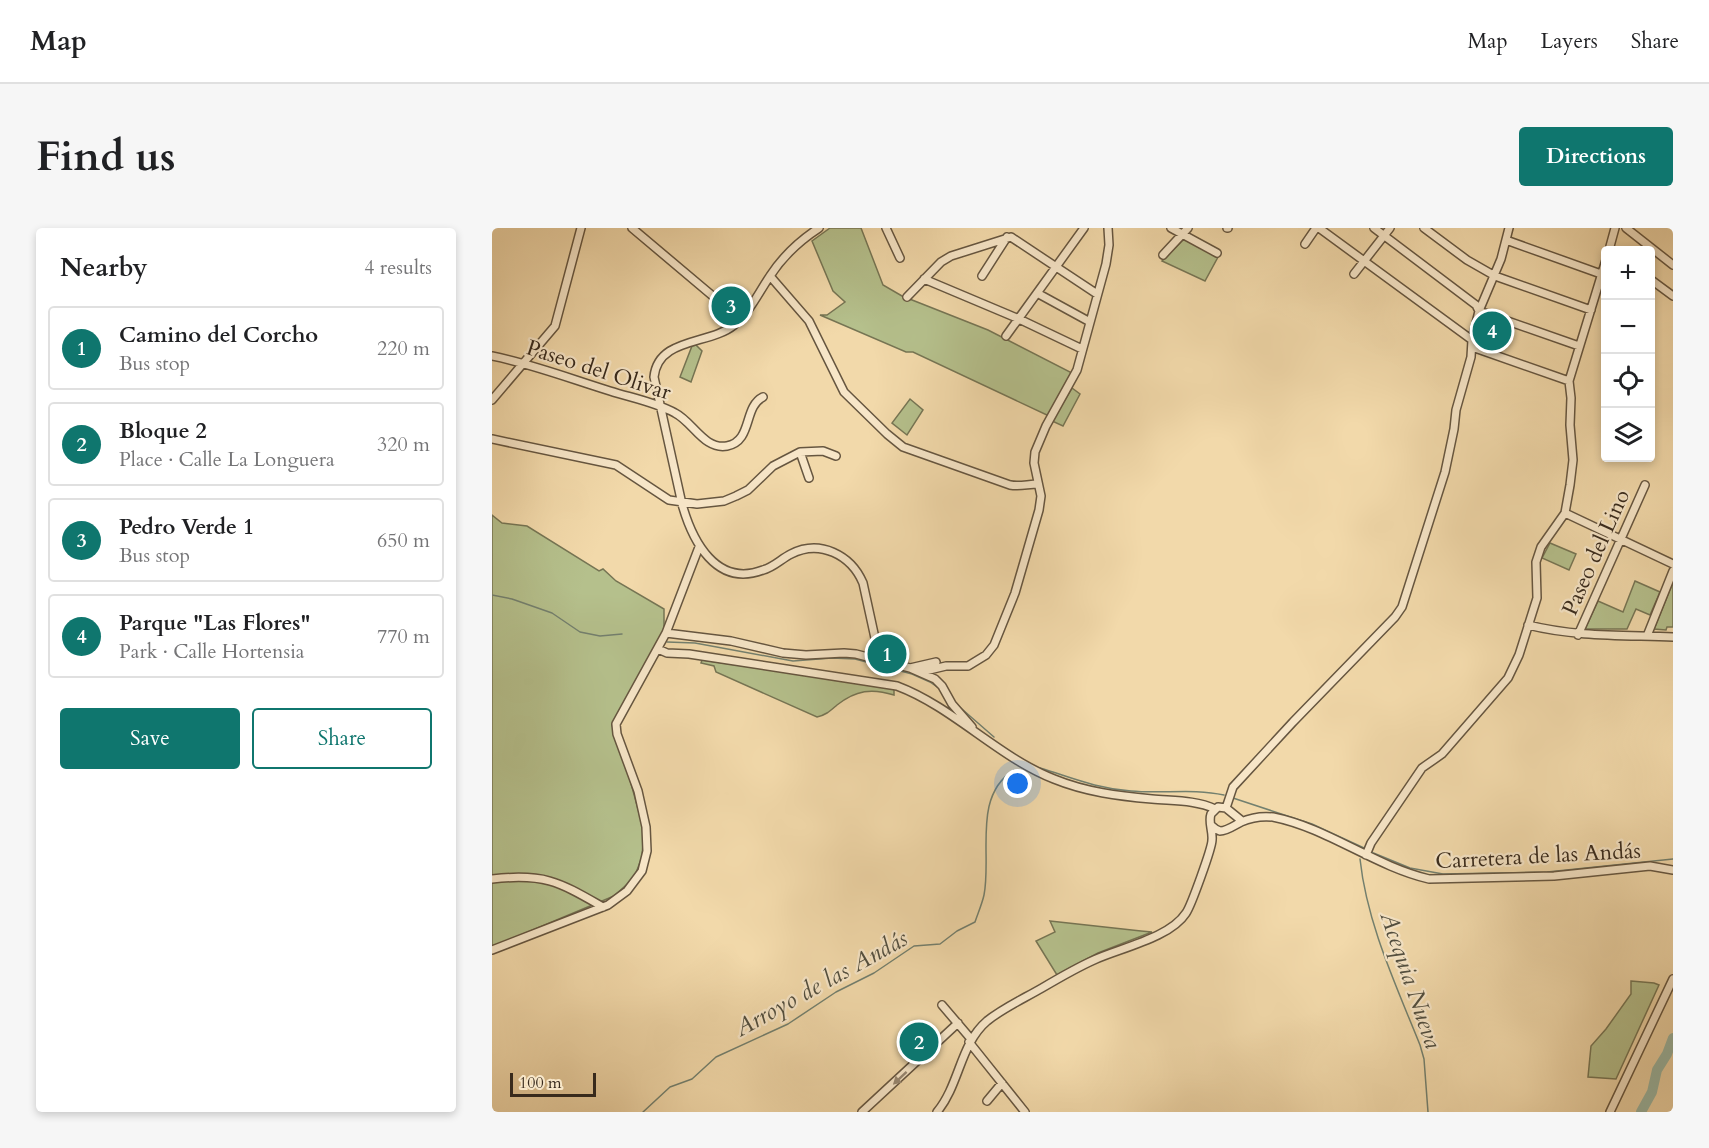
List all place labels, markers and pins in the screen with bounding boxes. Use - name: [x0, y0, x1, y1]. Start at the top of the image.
- pin: 3: [712, 284, 750, 328]
- pin: 4: [1472, 308, 1512, 354]
- pin: 1: [868, 632, 906, 676]
- pin: 2: [900, 1020, 938, 1064]

